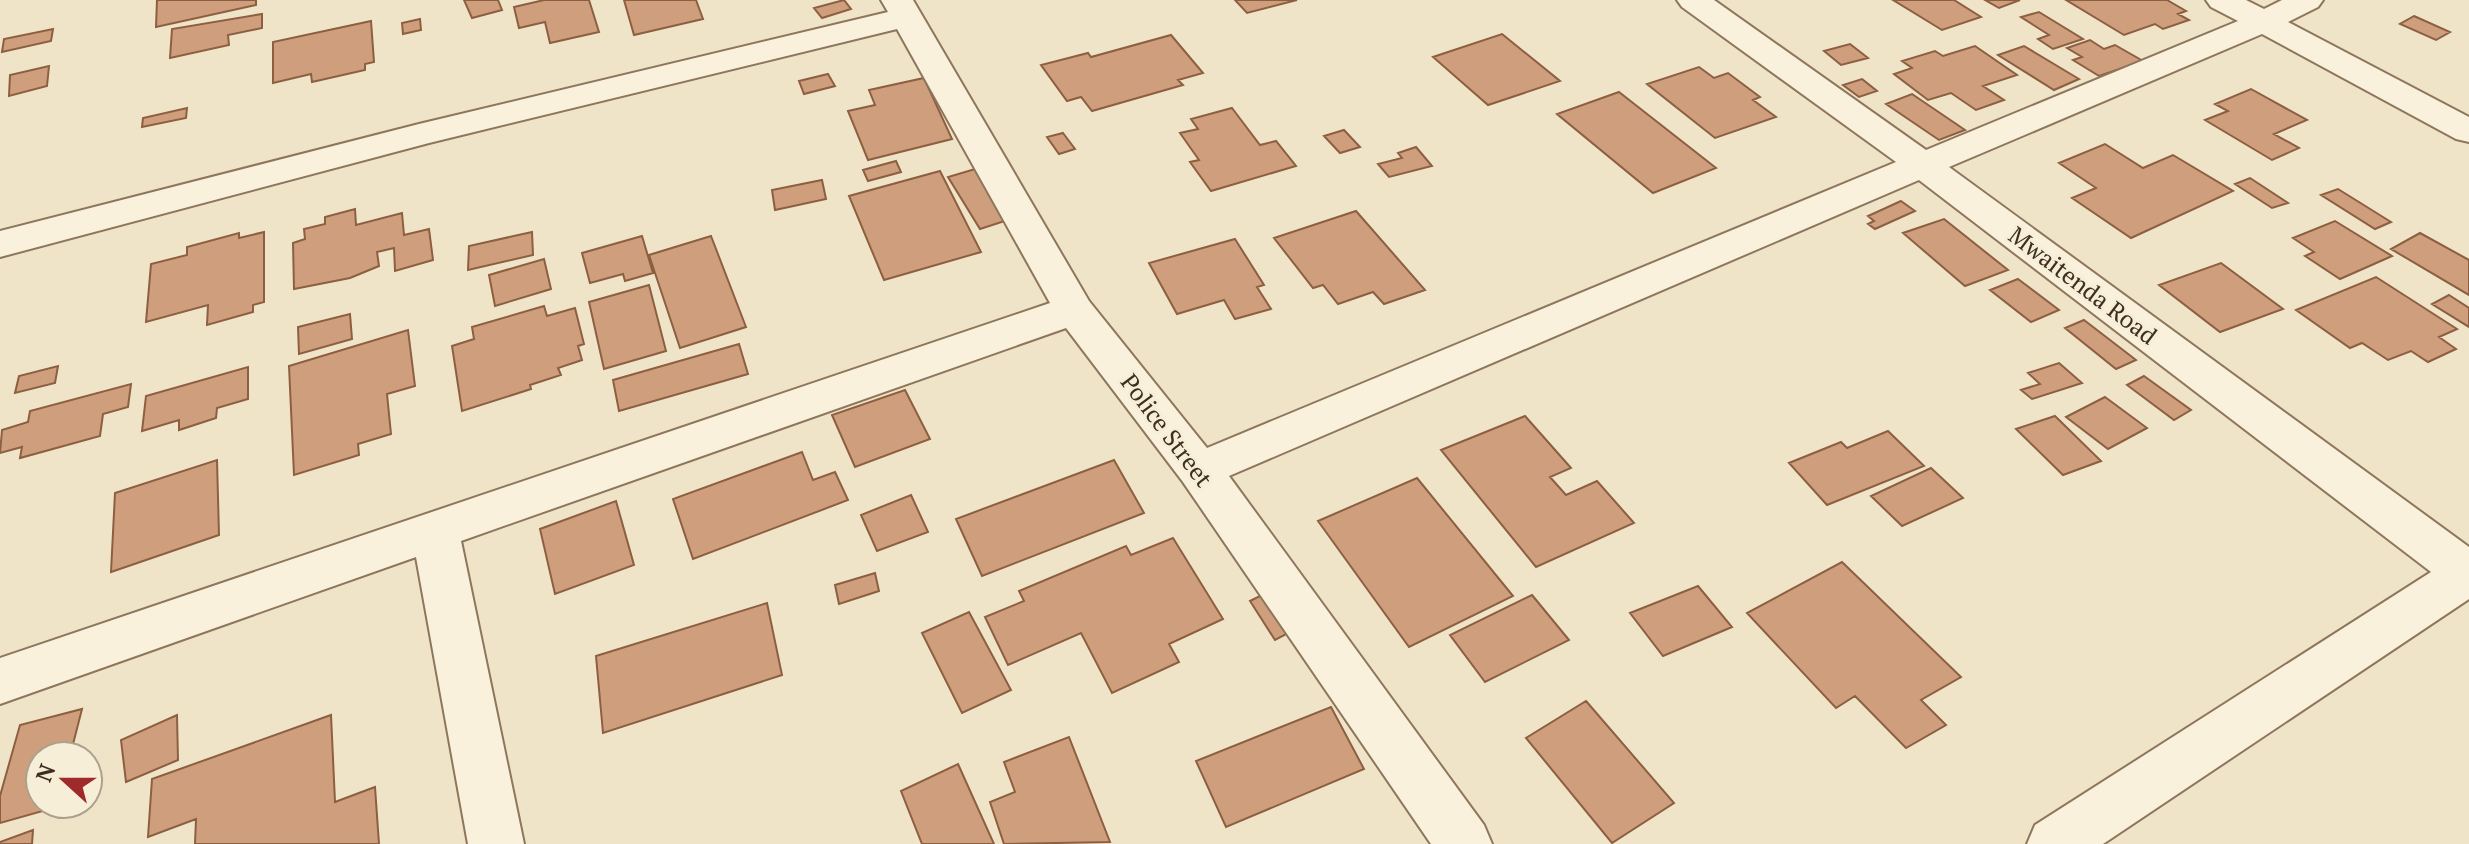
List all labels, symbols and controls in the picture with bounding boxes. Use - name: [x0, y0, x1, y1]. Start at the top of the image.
- street label: Mwaitenda Road: [2002, 219, 2164, 351]
- street label: Police Street: [1114, 367, 1220, 493]
- north arrow: [24, 740, 104, 820]
- text: N: [28, 759, 62, 786]

